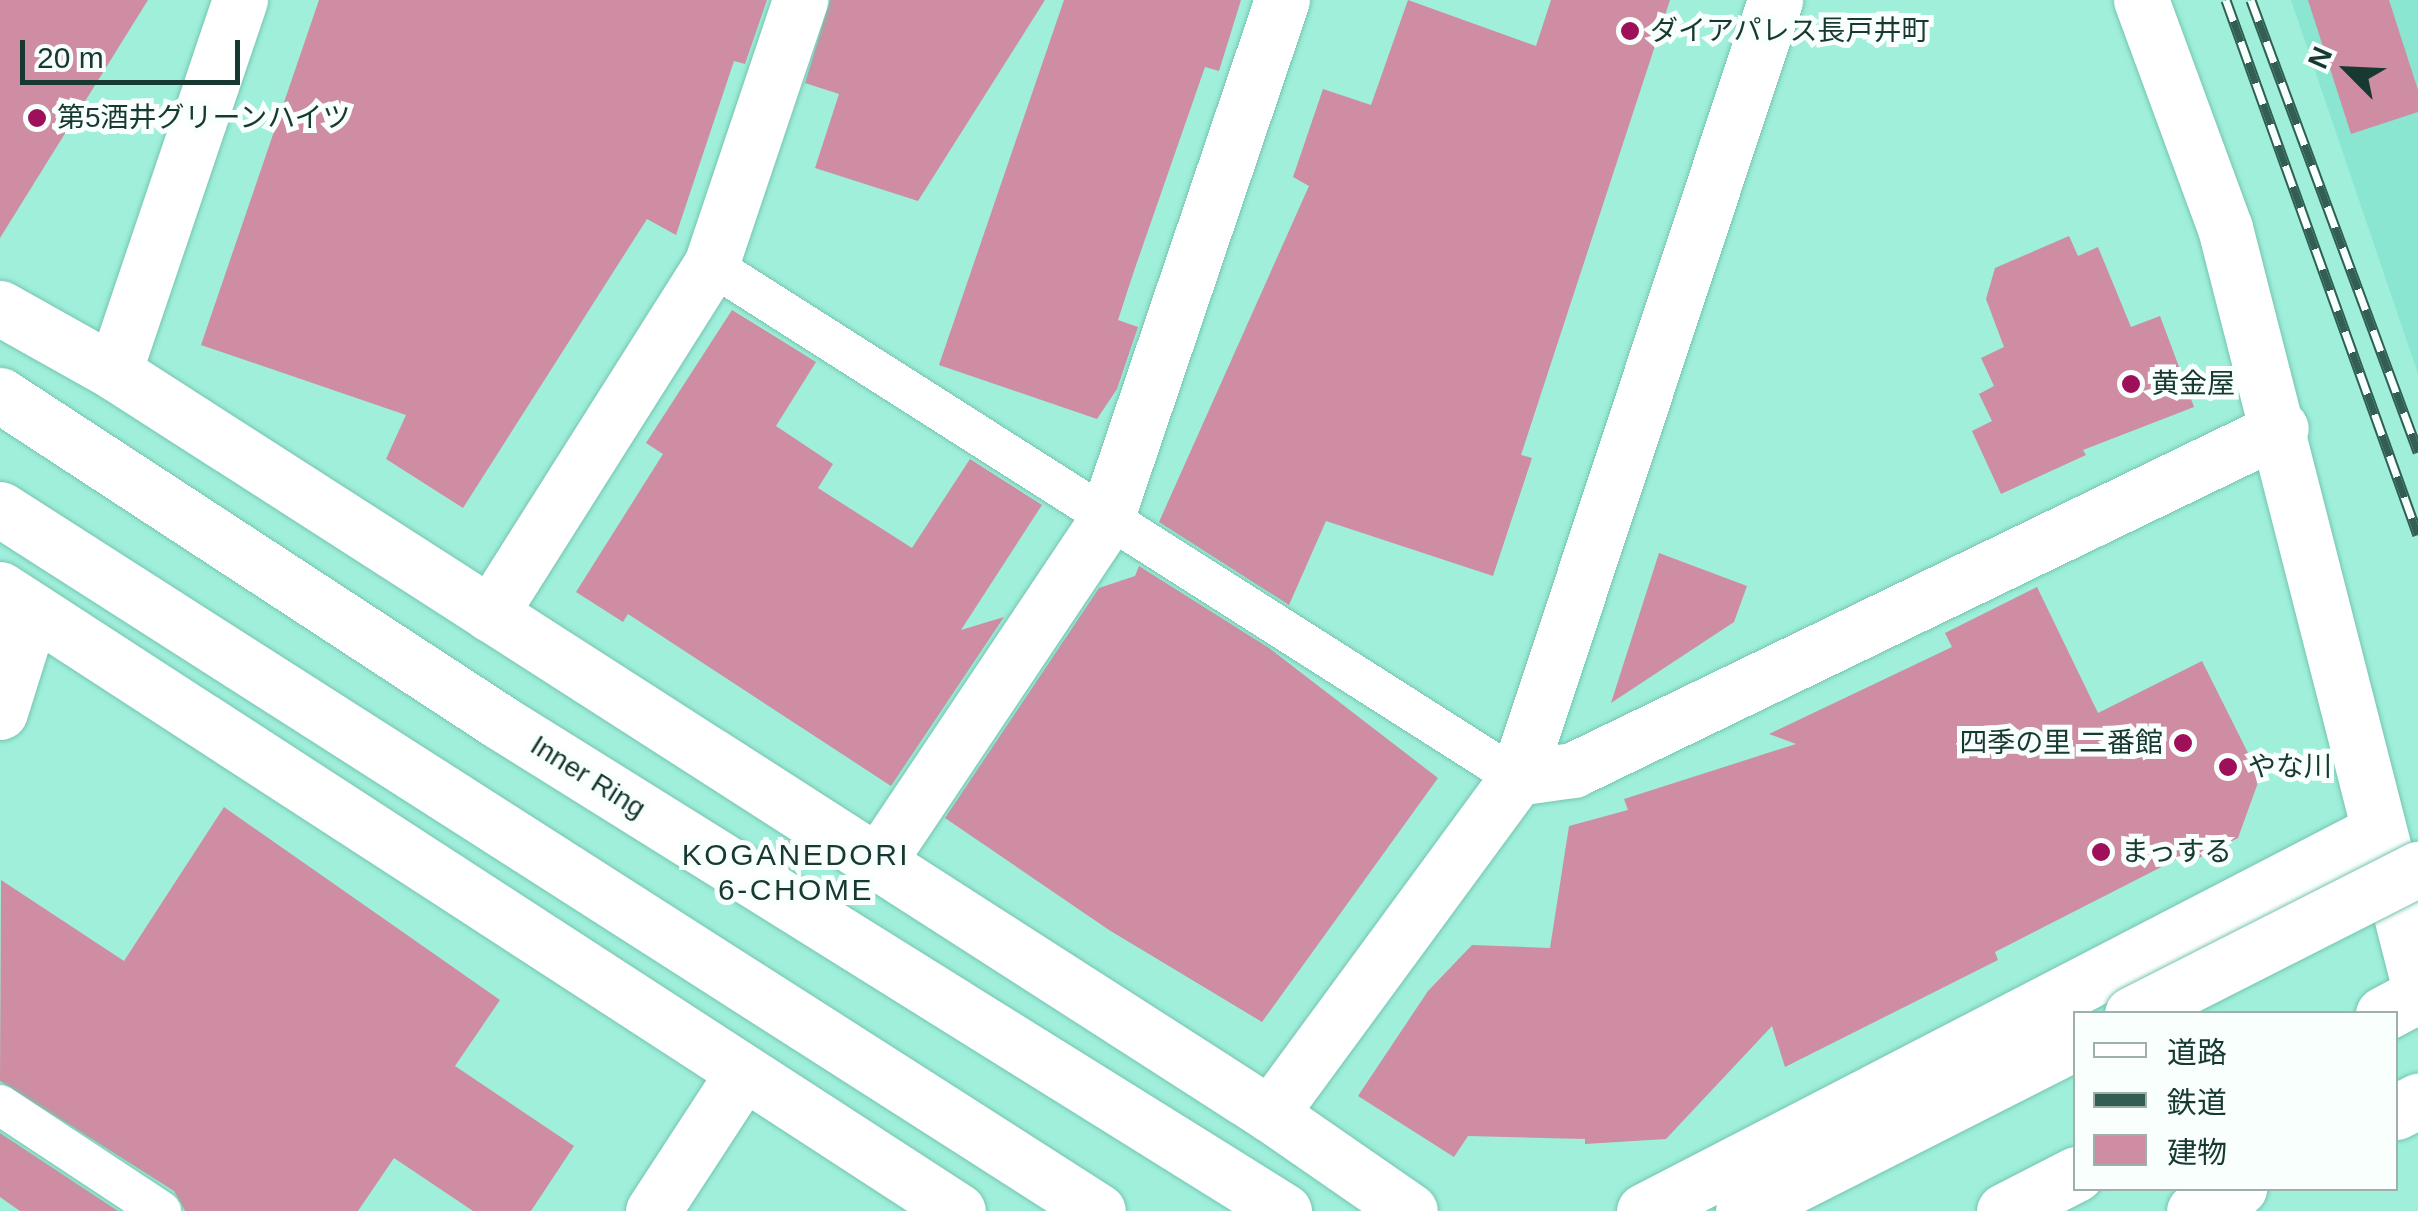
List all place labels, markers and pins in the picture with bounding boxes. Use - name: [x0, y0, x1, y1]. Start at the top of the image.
- place label: ダイアパレス長戸井町: [1650, 14, 1930, 48]
- marker: ダイアパレス長戸井町: [1619, 20, 1641, 42]
- place label: 第5酒井グリーンハイツ: [57, 101, 353, 135]
- marker: 第5酒井グリーンハイツ: [26, 107, 48, 129]
- place label: 黄金屋: [2151, 367, 2235, 401]
- marker: 黄金屋: [2120, 373, 2142, 395]
- place label: 四季の里 二番館: [1959, 726, 2163, 760]
- marker: 四季の里 二番館: [2172, 732, 2194, 754]
- place label: やな川: [2248, 750, 2332, 784]
- marker: やな川: [2217, 756, 2239, 778]
- place label: まっする: [2121, 835, 2233, 869]
- marker: まっする: [2090, 841, 2112, 863]

